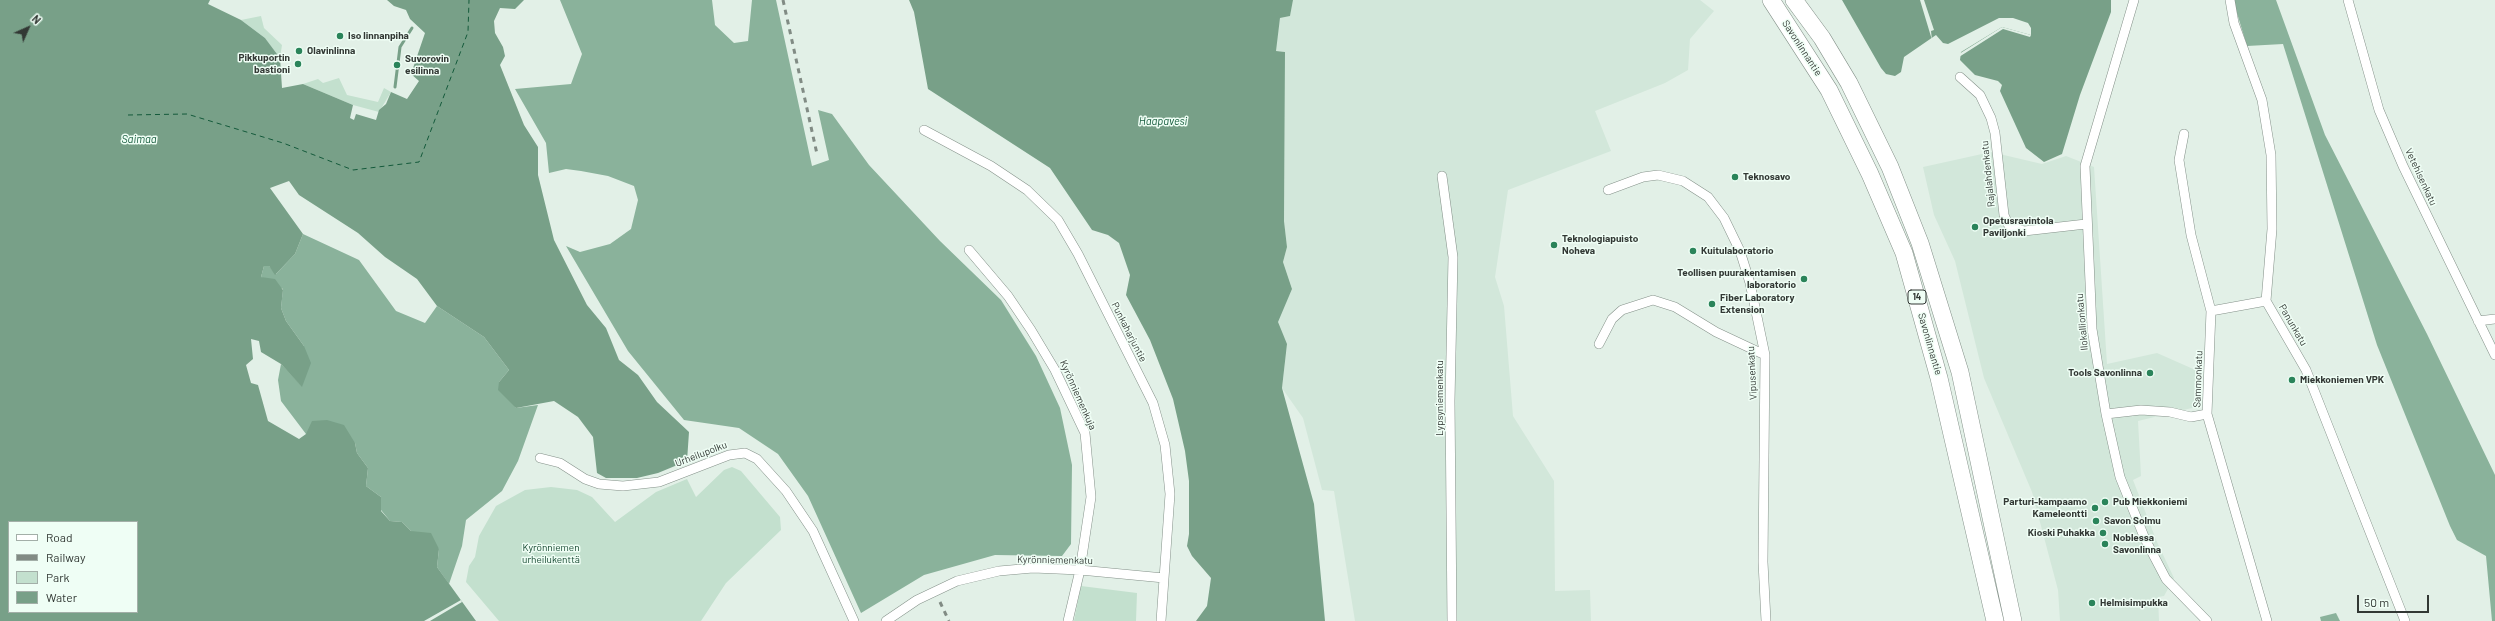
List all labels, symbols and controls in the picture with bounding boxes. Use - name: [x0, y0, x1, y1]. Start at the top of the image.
- north arrow: [8, 8, 48, 48]
- text: N: [30, 12, 44, 26]
- street label: Savonlinnantie: [1780, 18, 1824, 78]
- place label: Iso linnanpiha: [348, 30, 409, 42]
- marker: Iso linnanpiha: [335, 31, 345, 41]
- place label: Olavinlinna: [307, 45, 355, 57]
- marker: Olavinlinna: [294, 46, 304, 56]
- place label: Pikkuportin bastioni: [238, 52, 290, 76]
- place label: Suvorovin esilinna: [405, 53, 449, 76]
- marker: Pikkuportin bastioni: [293, 59, 303, 69]
- marker: Suvorovin esilinna: [392, 60, 402, 70]
- water label: Haapavesi: [1139, 114, 1187, 128]
- water label: Saimaa: [121, 132, 157, 146]
- street label: Rajalahdenkatu: [1979, 140, 1997, 208]
- street label: Vetehisenkatu: [2402, 146, 2440, 208]
- place label: Teknosavo: [1743, 171, 1790, 183]
- marker: Teknosavo: [1730, 172, 1740, 182]
- place label: Opetusravintola Paviljonki: [1983, 215, 2054, 238]
- marker: Opetusravintola Paviljonki: [1970, 222, 1980, 232]
- place label: Teknologiapuisto Noheva: [1562, 233, 1638, 256]
- marker: Teknologiapuisto Noheva: [1549, 240, 1559, 250]
- place label: Kuitulaboratorio: [1701, 245, 1774, 257]
- marker: Kuitulaboratorio: [1688, 246, 1698, 256]
- place label: Teollisen puurakentamisen laboratorio: [1677, 267, 1796, 290]
- marker: Teollisen puurakentamisen laboratorio: [1799, 274, 1809, 284]
- road number: 14: [1908, 290, 1926, 304]
- place label: Fiber Laboratory Extension: [1720, 292, 1794, 316]
- street label: Ilokallionkatu: [2074, 293, 2090, 351]
- marker: Fiber Laboratory Extension: [1707, 299, 1717, 309]
- street label: Punkaharjuntie: [1109, 300, 1149, 364]
- street label: Panunkatu: [2276, 302, 2310, 348]
- street label: Savonlinnantie: [1915, 312, 1945, 376]
- street label: Vipusenkatu: [1745, 346, 1759, 400]
- street label: Sammonkatu: [2191, 350, 2205, 408]
- street label: Kyrönniemenkuja: [1057, 358, 1099, 432]
- street label: Lypsyniemenkatu: [1434, 360, 1446, 436]
- place label: Tools Savonlinna: [2068, 367, 2142, 379]
- marker: Tools Savonlinna: [2145, 368, 2155, 378]
- place label: Miekkoniemen VPK: [2300, 374, 2384, 386]
- marker: Miekkoniemen VPK: [2287, 375, 2297, 385]
- street label: Urheilupolku: [673, 439, 729, 469]
- place label: Parturi-kampaamo Kameleontti: [2003, 496, 2087, 520]
- place label: Pub Miekkoniemi: [2113, 496, 2187, 508]
- marker: Pub Miekkoniemi: [2100, 497, 2110, 507]
- marker: Parturi-kampaamo Kameleontti: [2090, 503, 2100, 513]
- place label: Savon Solmu: [2104, 515, 2161, 527]
- marker: Savon Solmu: [2091, 516, 2101, 526]
- legend: [8, 521, 138, 613]
- place label: Kioski Puhakka: [2028, 527, 2095, 539]
- marker: Kioski Puhakka: [2098, 528, 2108, 538]
- text: Road: [46, 530, 73, 544]
- place label: Noblessa Savonlinna: [2113, 532, 2161, 556]
- marker: Noblessa Savonlinna: [2100, 539, 2110, 549]
- park label: Kyrönniemen urheilukenttä: [522, 542, 580, 566]
- text: Railway: [46, 550, 85, 564]
- street label: Kyrönniemenkatu: [1017, 553, 1093, 567]
- text: Park: [46, 570, 70, 584]
- scale bar: [2359, 587, 2431, 613]
- text: Water: [46, 590, 77, 604]
- text: 50 m: [2364, 595, 2389, 609]
- place label: Helmisimpukka: [2100, 597, 2168, 609]
- marker: Helmisimpukka: [2087, 598, 2097, 608]

